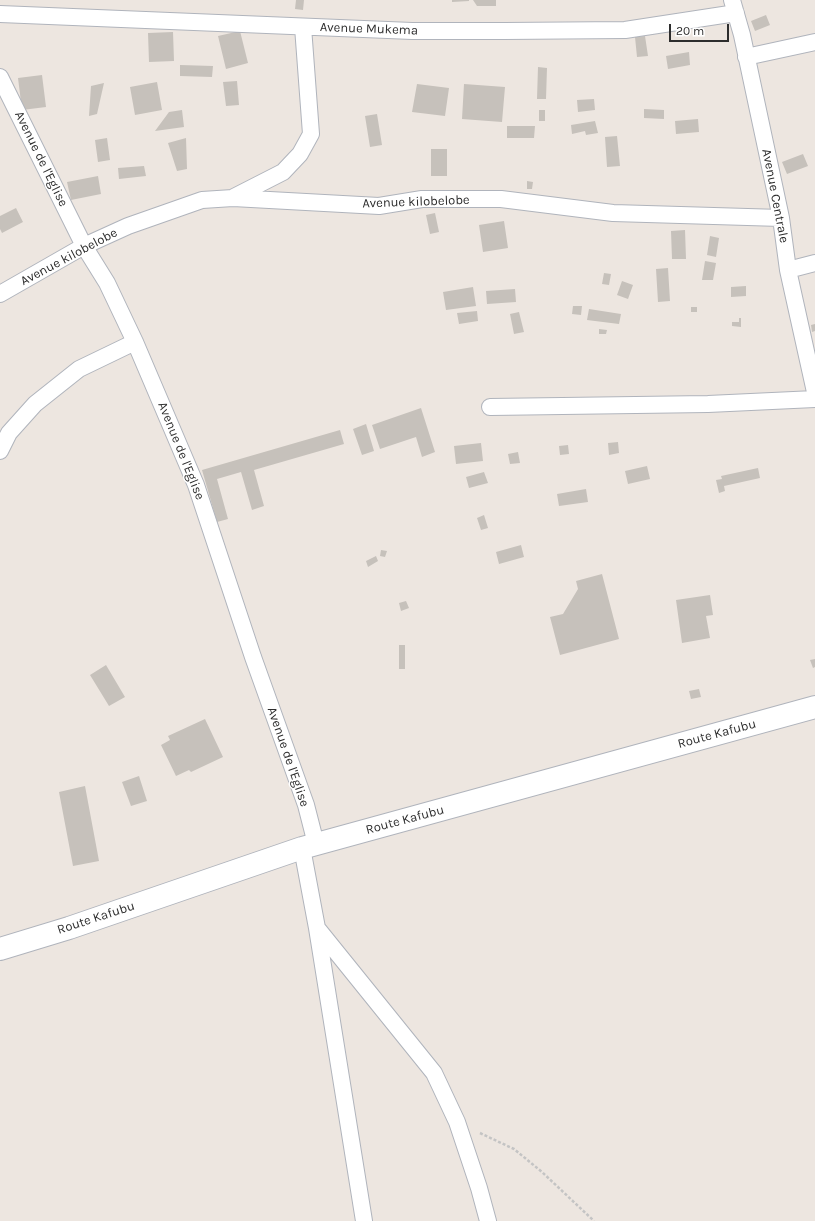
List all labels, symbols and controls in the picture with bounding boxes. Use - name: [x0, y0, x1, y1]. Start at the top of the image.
- scale bar: [671, 16, 731, 42]
- street label: Avenue Mukema: [320, 19, 418, 39]
- text: 20 m: [676, 24, 704, 38]
- street label: Avenue de l'Eglise: [11, 109, 71, 209]
- street label: Avenue Centrale: [758, 148, 792, 244]
- street label: Avenue kilobelobe: [362, 192, 470, 212]
- street label: Avenue kilobelobe: [18, 225, 120, 289]
- street label: Avenue de l'Eglise: [154, 400, 208, 502]
- street label: Avenue de l'Eglise: [264, 705, 312, 809]
- street label: Route Kafubu: [676, 716, 758, 752]
- street label: Route Kafubu: [364, 802, 446, 838]
- street label: Route Kafubu: [55, 898, 137, 938]

